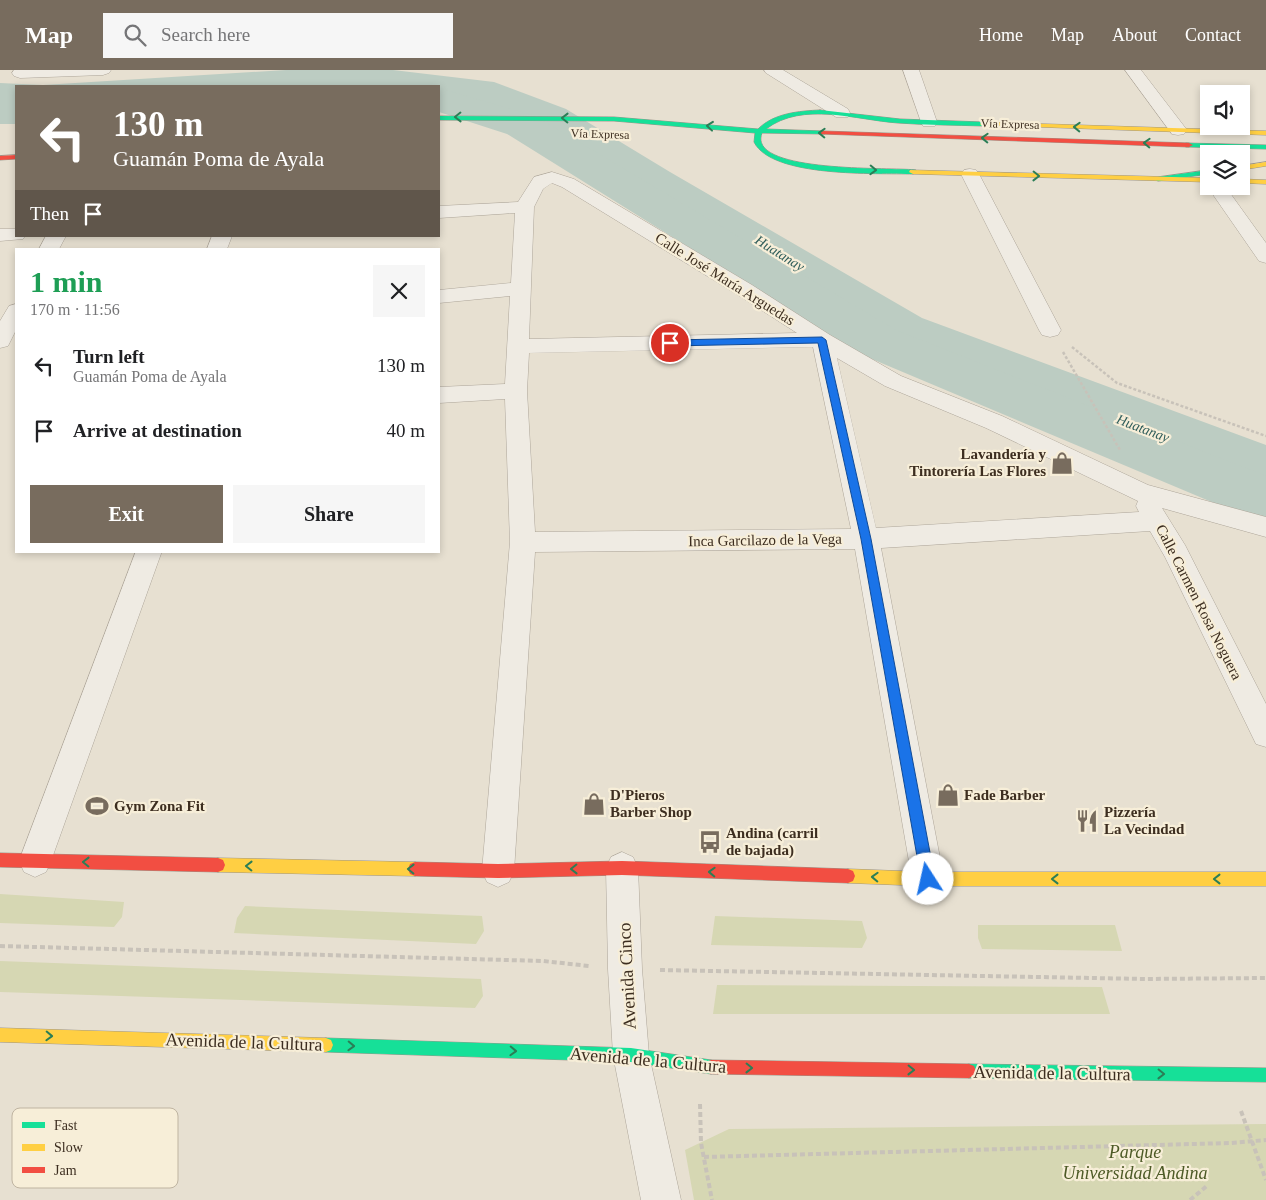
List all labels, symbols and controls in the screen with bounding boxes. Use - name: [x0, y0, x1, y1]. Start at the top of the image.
- search box: [103, 13, 453, 58]
- icon: search: [121, 21, 149, 49]
- text: Map: [25, 22, 73, 48]
- text: Search here: [161, 24, 250, 45]
- text: Home: [979, 25, 1023, 45]
- text: Map: [1051, 25, 1084, 45]
- text: About: [1112, 25, 1157, 45]
- text: Contact: [1185, 25, 1241, 45]
- map controls: [1200, 85, 1250, 195]
- button: sound: [1200, 85, 1250, 135]
- icon: left: [30, 105, 95, 170]
- text: 130 m: [113, 105, 203, 144]
- one-way arrow: [454, 112, 462, 122]
- one-way arrow: [561, 113, 568, 123]
- street label: Vía Expresa: [980, 116, 1040, 132]
- one-way arrow: [706, 121, 714, 132]
- one-way arrow: [1073, 121, 1081, 132]
- street label: Vía Expresa: [570, 126, 630, 142]
- one-way arrow: [818, 128, 826, 138]
- one-way arrow: [981, 133, 988, 143]
- one-way arrow: [1143, 138, 1151, 148]
- button: layers: [1200, 145, 1250, 195]
- text: Guamán Poma de Ayala: [113, 146, 324, 171]
- one-way arrow: [870, 165, 877, 175]
- one-way arrow: [1032, 171, 1040, 181]
- icon: arrive: [79, 200, 107, 228]
- text: Then: [30, 203, 69, 224]
- street label: Calle José María Arguedas: [653, 230, 798, 329]
- water label: Huatanay: [751, 232, 808, 275]
- text: 1 min: [30, 265, 103, 298]
- button: close: [373, 265, 425, 317]
- text: 170 m · 11:56: [30, 301, 120, 318]
- pin: [649, 322, 691, 364]
- icon: arrive: [656, 329, 684, 357]
- text: Turn left: [73, 346, 145, 367]
- icon: left: [30, 352, 58, 380]
- text: 130 m: [377, 355, 425, 376]
- text: Guamán Poma de Ayala: [73, 368, 227, 385]
- water label: Huatanay: [1113, 411, 1172, 446]
- icon: arrive: [30, 417, 58, 445]
- text: Arrive at destination: [73, 420, 242, 441]
- text: 40 m: [386, 420, 425, 441]
- place label: Lavandería y Tintorería Las Flores: [909, 446, 1046, 479]
- shop icon: Lavandería y Tintorería Las Flores: [1049, 450, 1075, 476]
- button: Exit: [30, 485, 223, 543]
- button: Share: [233, 485, 425, 543]
- street label: Calle Carmen Rosa Noguera: [1153, 522, 1245, 683]
- street label: Inca Garcilazo de la Vega: [688, 531, 842, 549]
- shop icon: Fade Barber: [935, 782, 961, 808]
- place label: D'Pieros Barber Shop: [610, 787, 692, 820]
- place label: Fade Barber: [964, 787, 1046, 803]
- shop icon: D'Pieros Barber Shop: [581, 791, 607, 817]
- sports icon: Gym Zona Fit: [84, 793, 110, 819]
- place label: Gym Zona Fit: [114, 798, 205, 814]
- place label: Pizzería La Vecindad: [1104, 804, 1185, 837]
- restaurant icon: Pizzería La Vecindad: [1074, 808, 1100, 834]
- place label: Andina (carril de bajada): [726, 825, 818, 859]
- bus stop icon: Andina (carril de bajada): [697, 829, 723, 855]
- position arrow: [901, 852, 953, 904]
- one-way arrow: [82, 857, 90, 867]
- one-way arrow: [245, 860, 253, 871]
- one-way arrow: [407, 864, 414, 874]
- one-way arrow: [569, 864, 577, 874]
- one-way arrow: [708, 866, 716, 877]
- one-way arrow: [871, 872, 879, 883]
- one-way arrow: [1051, 874, 1058, 884]
- one-way arrow: [1213, 874, 1221, 884]
- street label: Avenida Cinco: [614, 922, 640, 1030]
- street label: Avenida de la Cultura: [165, 1029, 323, 1055]
- one-way arrow: [45, 1031, 53, 1042]
- one-way arrow: [347, 1040, 355, 1051]
- street label: Avenida de la Cultura: [569, 1043, 727, 1077]
- one-way arrow: [510, 1046, 518, 1056]
- street label: Avenida de la Cultura: [973, 1062, 1131, 1084]
- one-way arrow: [746, 1063, 753, 1073]
- one-way arrow: [908, 1065, 916, 1076]
- one-way arrow: [1157, 1069, 1165, 1080]
- legend: [12, 1108, 178, 1188]
- text: Fast: [54, 1118, 77, 1133]
- text: Slow: [54, 1140, 84, 1155]
- park label: Parque Universidad Andina: [1062, 1142, 1208, 1183]
- text: Jam: [54, 1163, 77, 1178]

